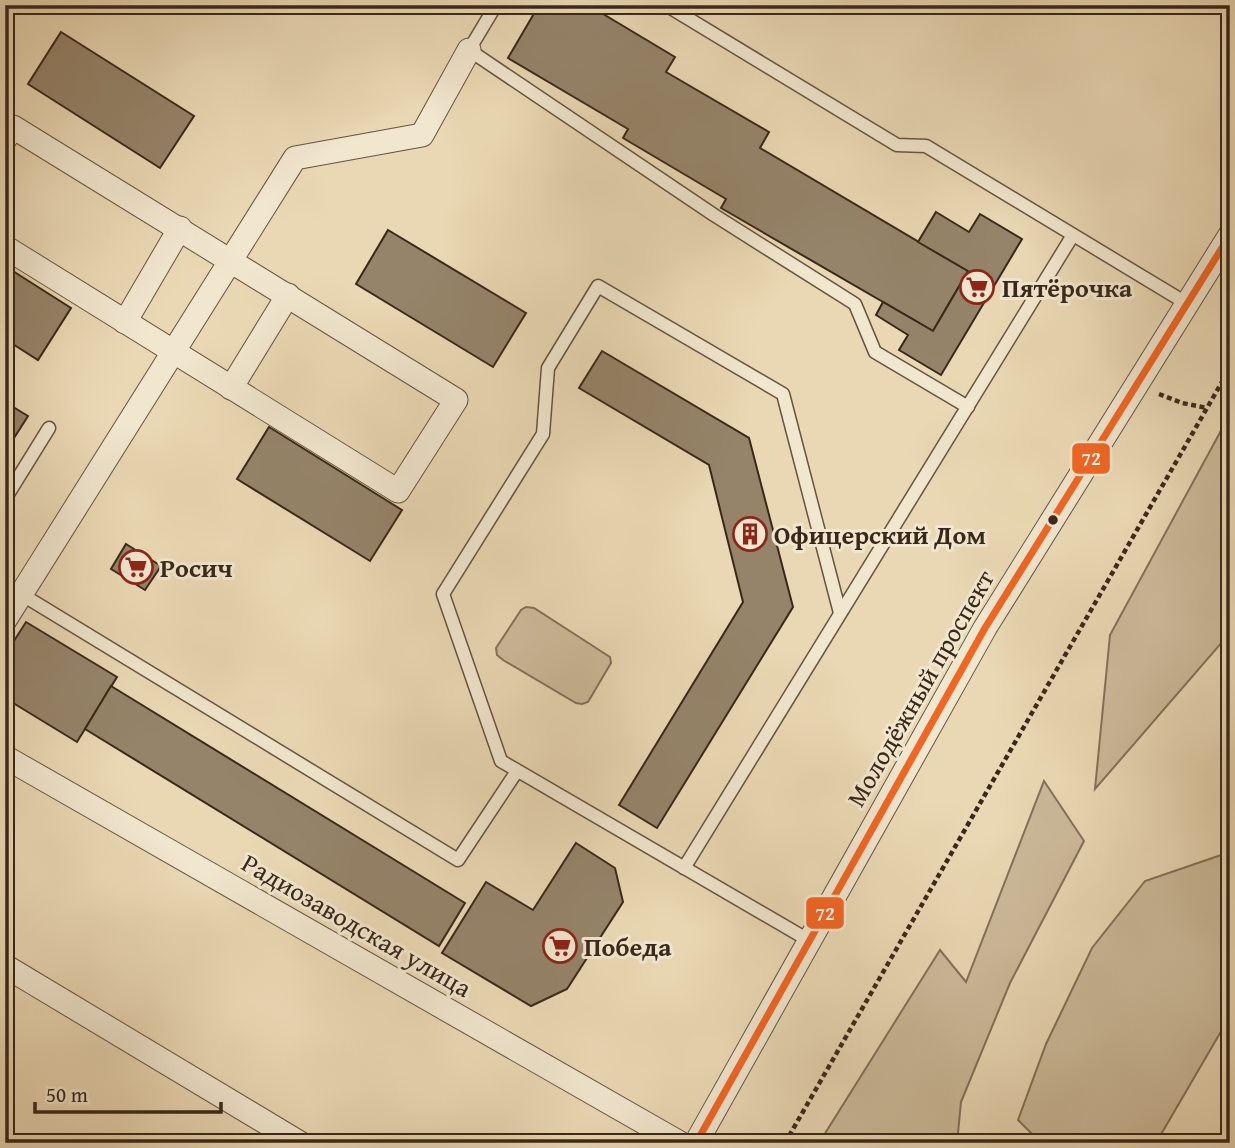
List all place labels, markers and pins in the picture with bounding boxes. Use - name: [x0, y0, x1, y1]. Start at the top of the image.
- supermarket icon: Пятёрочка: [958, 268, 996, 306]
- place label: Пятёрочка: [1002, 268, 1133, 307]
- unlabelled marker: [1046, 513, 1060, 527]
- building icon: Офицерский Дом: [731, 515, 769, 553]
- place label: Офицерский Дом: [774, 515, 986, 554]
- supermarket icon: Росич: [117, 548, 155, 586]
- place label: Росич: [160, 548, 233, 587]
- supermarket icon: Победа: [541, 927, 579, 965]
- place label: Победа: [584, 927, 672, 966]

